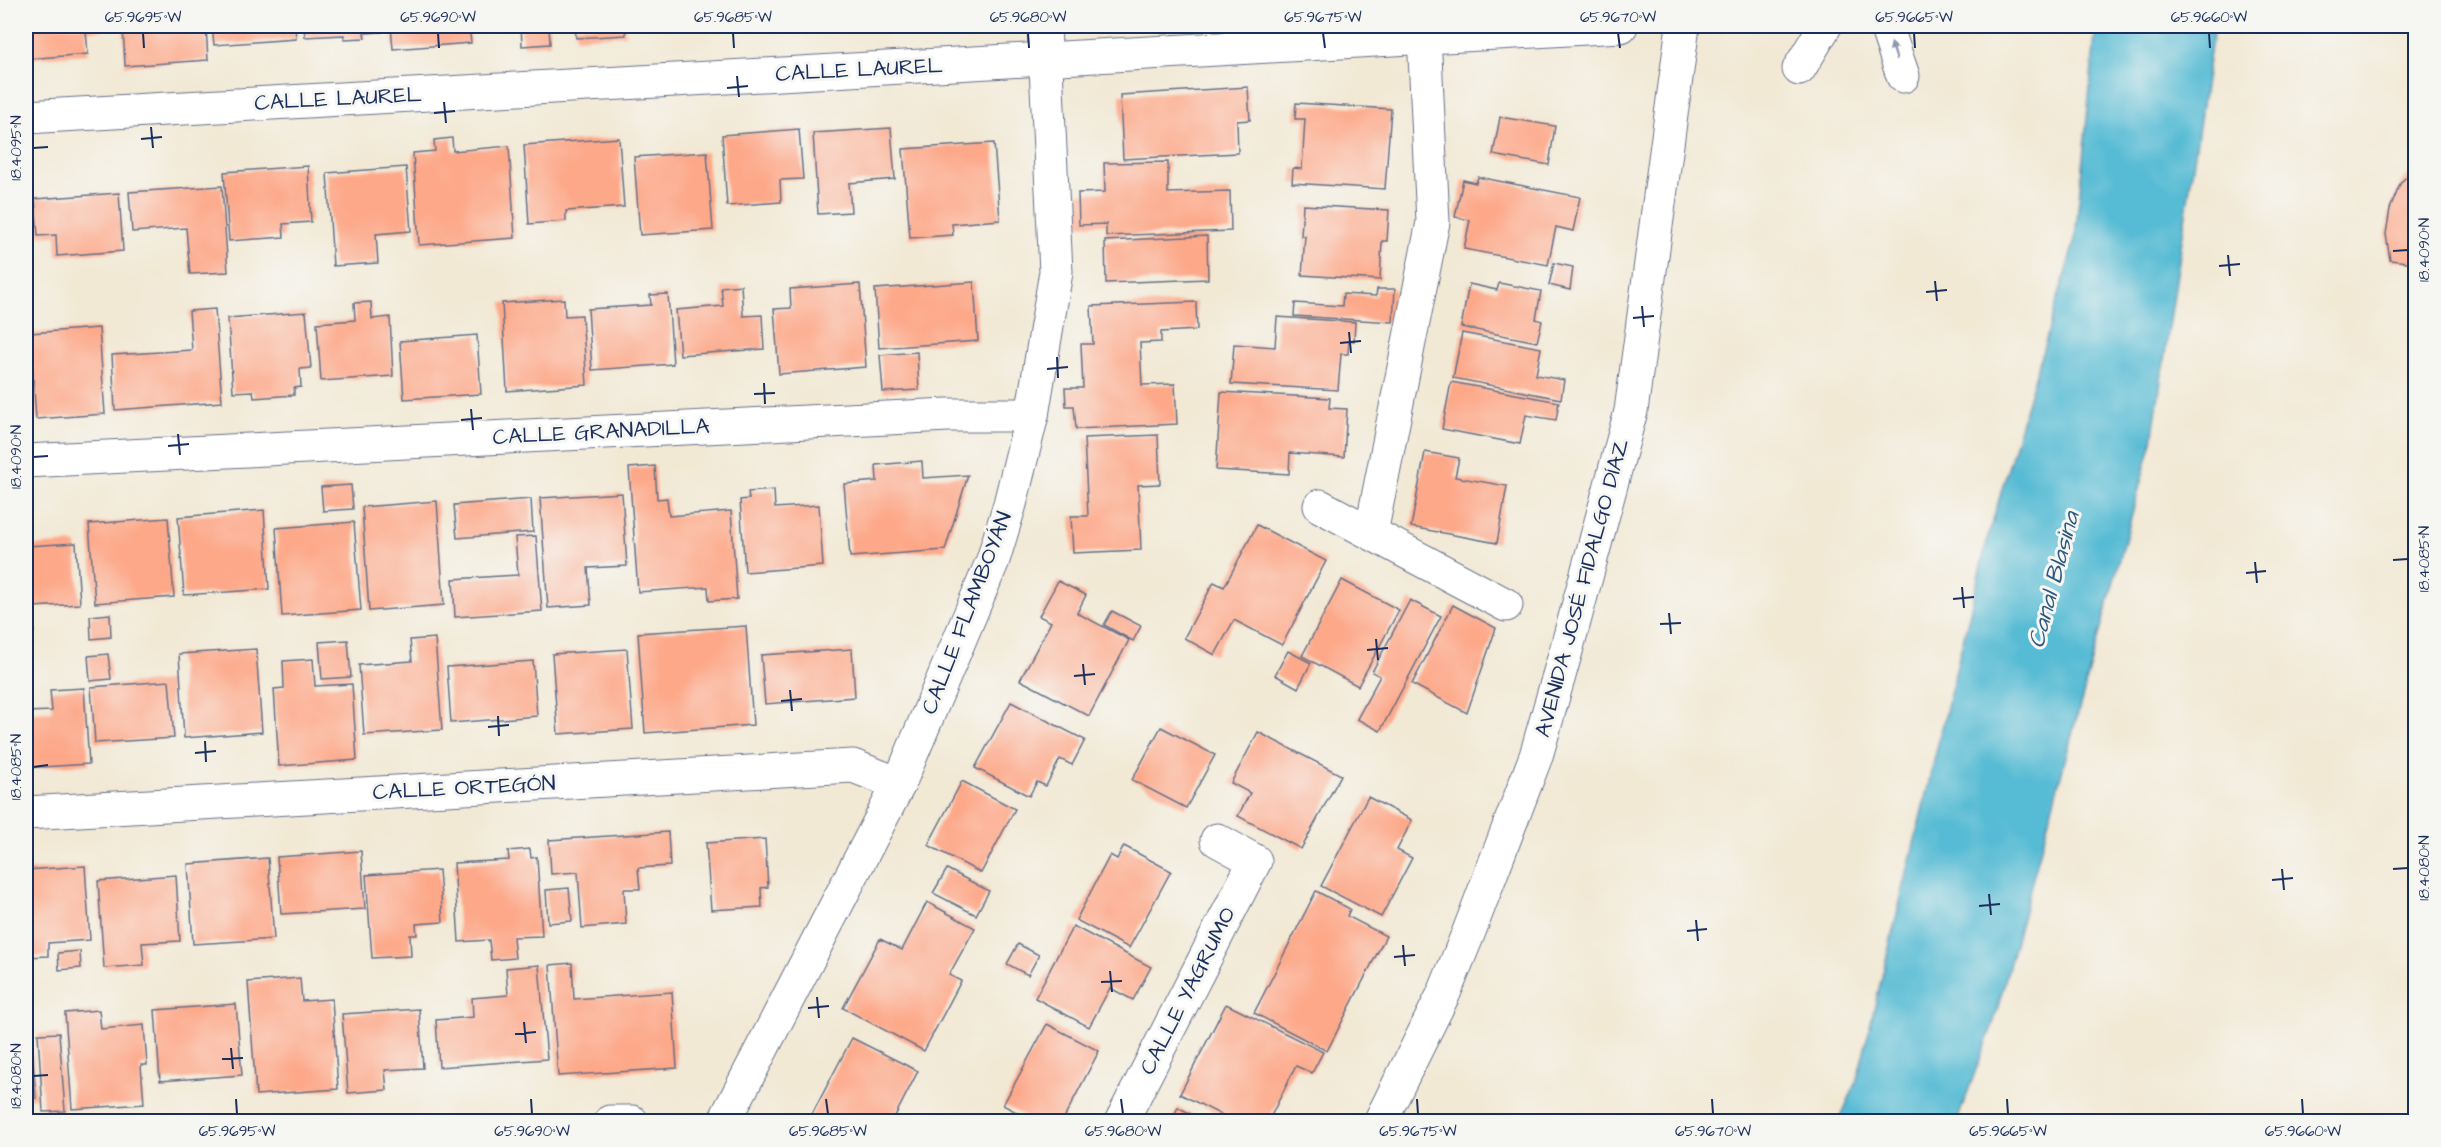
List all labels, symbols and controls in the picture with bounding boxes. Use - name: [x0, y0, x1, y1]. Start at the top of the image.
- text: 65.9695°W: [105, 7, 181, 28]
- text: 65.9690°W: [400, 7, 476, 28]
- text: 65.9685°W: [694, 7, 772, 28]
- text: 65.9680°W: [990, 7, 1066, 28]
- text: 65.9675°W: [1284, 7, 1362, 28]
- text: 65.9670°W: [1580, 7, 1656, 28]
- text: 65.9665°W: [1875, 7, 1953, 28]
- text: 65.9660°W: [2171, 7, 2247, 28]
- one-way arrow: [1889, 42, 1899, 60]
- street label: CALLE LAUREL: [775, 50, 943, 90]
- street label: CALLE LAUREL: [254, 79, 422, 119]
- text: 18.4095°N: [6, 115, 27, 181]
- text: 18.4090°N: [2414, 218, 2435, 282]
- street label: CALLE GRANADILLA: [492, 411, 710, 453]
- text: 18.4090°N: [6, 425, 27, 489]
- street label: AVENIDA JOSÉ FIDALGO DÍAZ: [1527, 436, 1637, 740]
- water label: Canal Blasina: [2019, 506, 2089, 652]
- street label: CALLE FLAMBOYÁN: [914, 507, 1020, 719]
- text: 18.4085°N: [2414, 526, 2435, 592]
- text: 18.4085°N: [6, 734, 27, 800]
- street label: CALLE ORTEGÓN: [372, 768, 556, 808]
- text: 18.4080°N: [2414, 835, 2435, 901]
- street label: CALLE YAGRUMO: [1132, 902, 1244, 1080]
- text: 18.4080°N: [6, 1043, 27, 1109]
- text: 65.9695°W: [199, 1121, 275, 1142]
- text: 65.9690°W: [494, 1121, 570, 1142]
- text: 65.9685°W: [789, 1121, 867, 1142]
- text: 65.9680°W: [1085, 1121, 1161, 1142]
- text: 65.9675°W: [1379, 1121, 1457, 1142]
- text: 65.9670°W: [1675, 1121, 1751, 1142]
- text: 65.9665°W: [1969, 1121, 2047, 1142]
- text: 65.9660°W: [2265, 1121, 2341, 1142]

